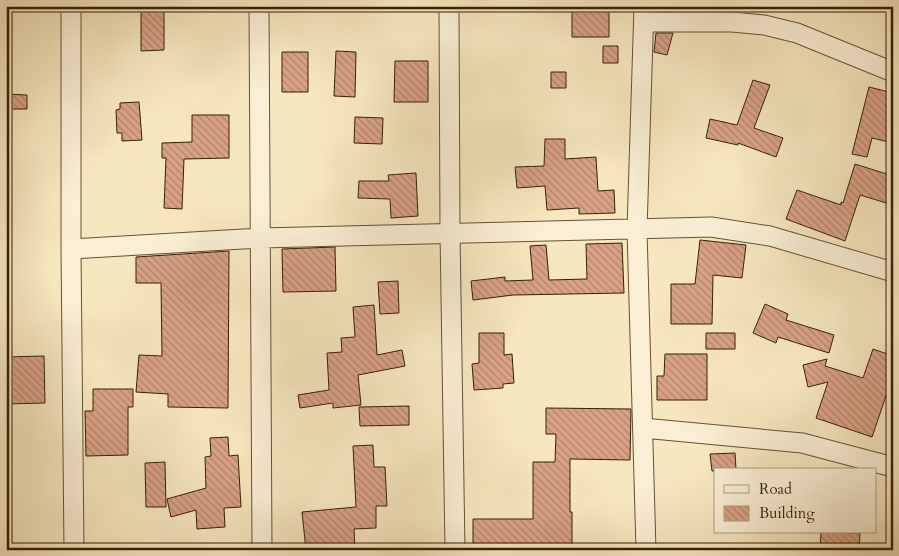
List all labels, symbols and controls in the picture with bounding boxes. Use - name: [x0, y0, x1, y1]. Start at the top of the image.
- legend: [714, 468, 876, 534]
- text: Road: [759, 479, 792, 499]
- text: Building: [759, 503, 815, 523]

